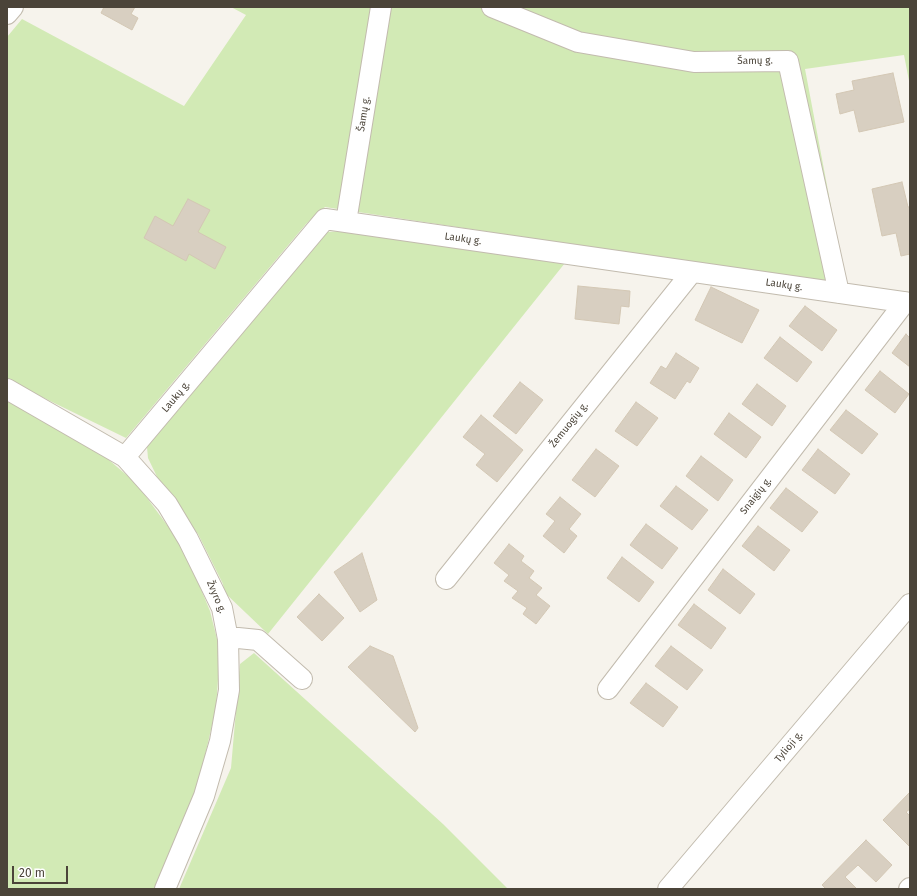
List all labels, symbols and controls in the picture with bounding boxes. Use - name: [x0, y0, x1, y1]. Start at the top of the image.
- street label: Šamų g.: [737, 55, 773, 67]
- street label: Šamų g.: [355, 96, 373, 132]
- street label: Laukų g.: [444, 230, 482, 248]
- street label: Laukų g.: [765, 276, 803, 294]
- street label: Laukų g.: [159, 379, 193, 415]
- street label: Žemuogių g.: [547, 400, 591, 450]
- street label: Snaigių g.: [738, 475, 774, 517]
- street label: Žvyro g.: [204, 579, 228, 615]
- street label: Tylioji g.: [772, 729, 806, 765]
- scale bar: [14, 858, 70, 884]
- text: 20 m: [19, 866, 45, 880]

